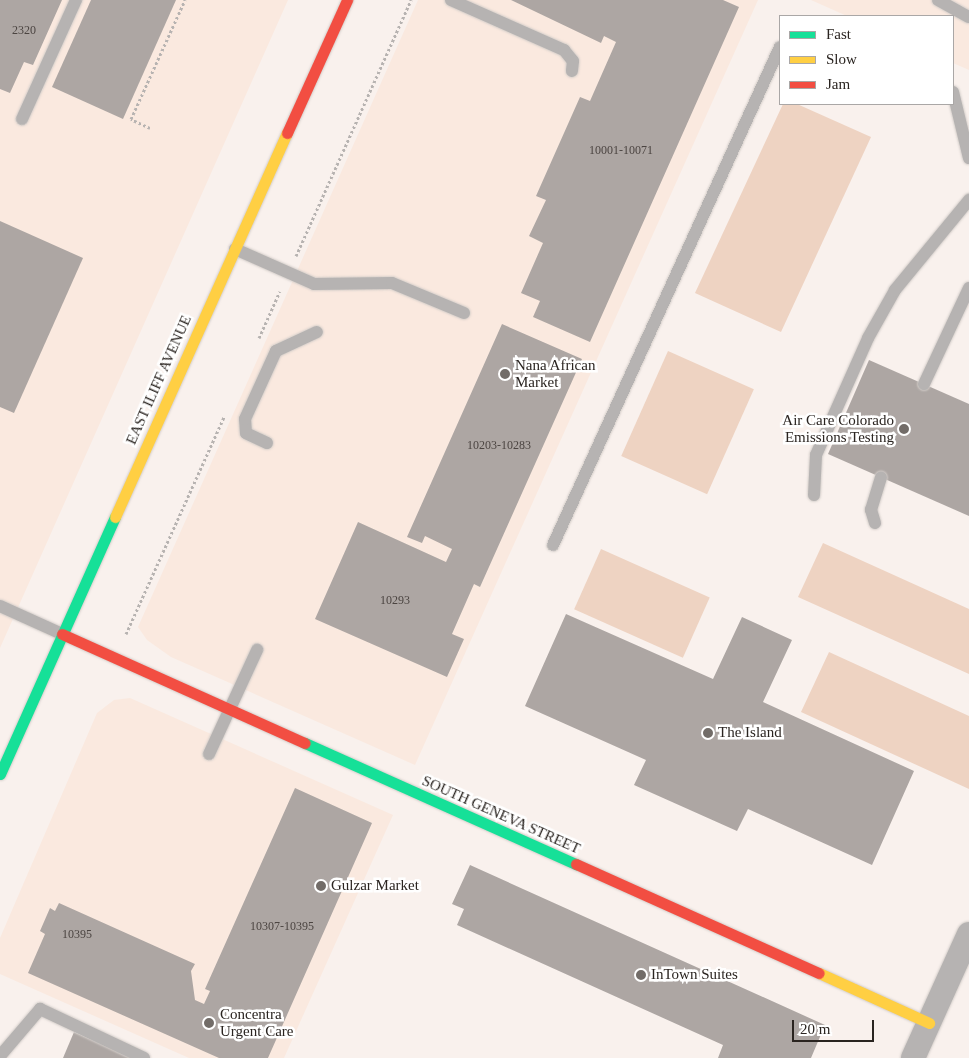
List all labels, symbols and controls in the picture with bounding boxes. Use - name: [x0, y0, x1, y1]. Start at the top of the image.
- legend: [779, 15, 954, 105]
- house number: 2320: [12, 24, 36, 38]
- text: Fast: [826, 26, 851, 42]
- text: Slow: [826, 51, 857, 67]
- text: Jam: [826, 76, 850, 92]
- house number: 10001-10071: [589, 144, 653, 158]
- street label: EAST ILIFF AVENUE: [122, 312, 196, 448]
- place label: Nana African Market: [515, 356, 596, 391]
- marker: Nana African Market: [499, 368, 511, 380]
- place label: Air Care Colorado Emissions Testing: [782, 411, 894, 446]
- marker: Air Care Colorado Emissions Testing: [898, 423, 910, 435]
- house number: 10203-10283: [467, 439, 531, 453]
- house number: 10293: [380, 594, 410, 608]
- place label: The Island: [718, 724, 782, 742]
- marker: The Island: [702, 727, 714, 739]
- street label: SOUTH GENEVA STREET: [419, 772, 583, 858]
- place label: Gulzar Market: [331, 877, 419, 895]
- marker: Gulzar Market: [315, 880, 327, 892]
- house number: 10307-10395: [250, 920, 314, 934]
- house number: 10395: [62, 928, 92, 942]
- place label: InTown Suites: [651, 966, 738, 984]
- marker: InTown Suites: [635, 969, 647, 981]
- place label: Concentra Urgent Care: [220, 1005, 293, 1040]
- scale bar: [794, 1010, 876, 1042]
- marker: Concentra Urgent Care: [202, 1016, 216, 1030]
- text: 20 m: [800, 1021, 830, 1037]

